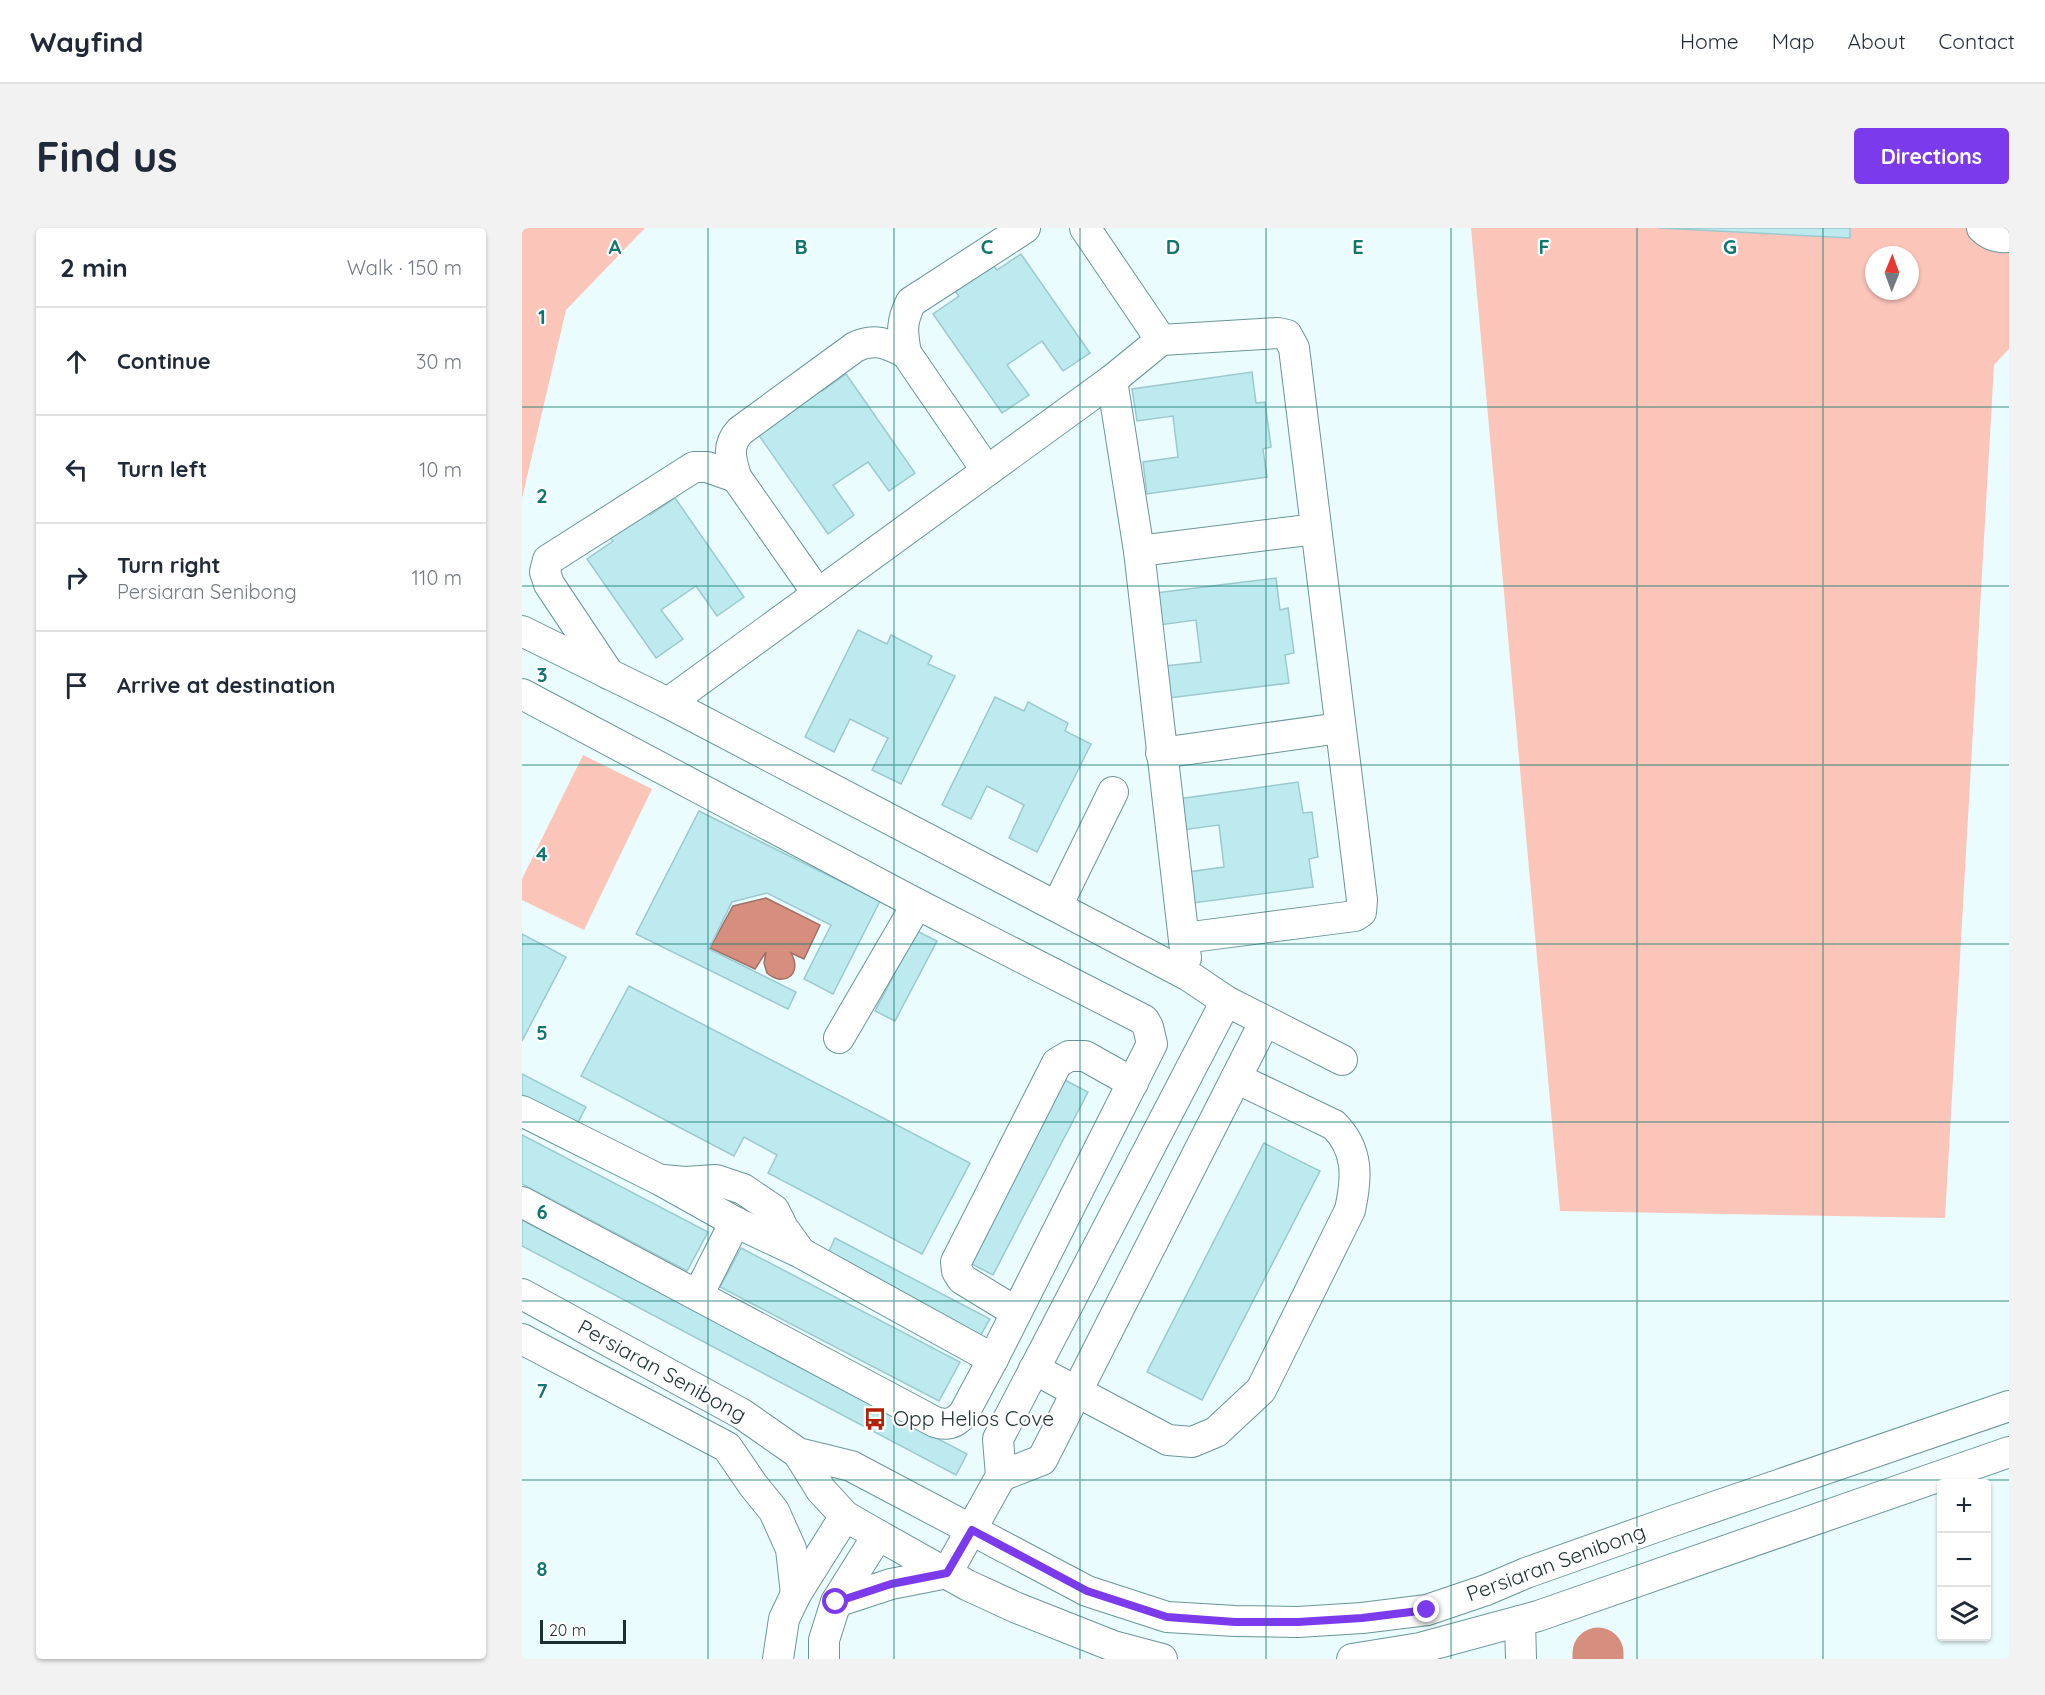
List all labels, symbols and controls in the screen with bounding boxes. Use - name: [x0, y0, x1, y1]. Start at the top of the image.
- text: Wayfind: [30, 24, 143, 59]
- text: Home: [1680, 28, 1739, 54]
- text: Map: [1772, 28, 1815, 54]
- text: About: [1848, 28, 1906, 54]
- text: Contact: [1939, 28, 2015, 54]
- button: Directions: [1854, 128, 2009, 184]
- text: Find us: [36, 130, 178, 183]
- text: A: [609, 234, 622, 259]
- text: B: [794, 234, 808, 259]
- text: C: [981, 234, 994, 259]
- text: D: [1166, 234, 1180, 259]
- text: E: [1352, 234, 1364, 259]
- text: F: [1538, 234, 1550, 259]
- text: G: [1723, 234, 1737, 259]
- north arrow: [1865, 246, 1919, 300]
- text: 2 min: [60, 251, 128, 284]
- text: Walk · 150 m: [347, 255, 462, 280]
- text: 1: [538, 304, 546, 329]
- icon: ahead: [60, 345, 93, 378]
- text: Continue: [117, 347, 211, 375]
- text: 30 m: [416, 349, 462, 374]
- icon: left: [60, 453, 93, 486]
- text: Turn left: [117, 455, 207, 483]
- text: 10 m: [419, 457, 462, 482]
- text: 2: [536, 483, 548, 508]
- text: Turn right: [117, 551, 221, 579]
- icon: right: [60, 561, 93, 594]
- text: 110 m: [412, 565, 462, 590]
- text: Persiaran Senibong: [117, 579, 297, 604]
- text: 3: [537, 662, 547, 687]
- icon: arrive: [60, 669, 93, 702]
- text: Arrive at destination: [117, 671, 335, 699]
- text: 4: [536, 841, 548, 866]
- text: 5: [536, 1020, 548, 1045]
- text: 6: [536, 1199, 548, 1224]
- street label: Persiaran Senibong: [574, 1313, 751, 1427]
- text: 7: [537, 1378, 548, 1403]
- place label: Opp Helios Cove: [893, 1405, 1054, 1431]
- bus stop icon: Opp Helios Cove: [862, 1406, 888, 1432]
- map controls: [1937, 1479, 1991, 1641]
- button: +: [1937, 1479, 1991, 1533]
- street label: Persiaran Senibong: [1463, 1518, 1649, 1607]
- button: −: [1937, 1533, 1991, 1587]
- text: 8: [537, 1556, 548, 1581]
- button: layers: [1937, 1587, 1991, 1641]
- route start: [822, 1588, 848, 1614]
- route end: [1413, 1596, 1439, 1622]
- scale bar: [540, 1617, 626, 1644]
- text: 20 m: [549, 1620, 586, 1640]

